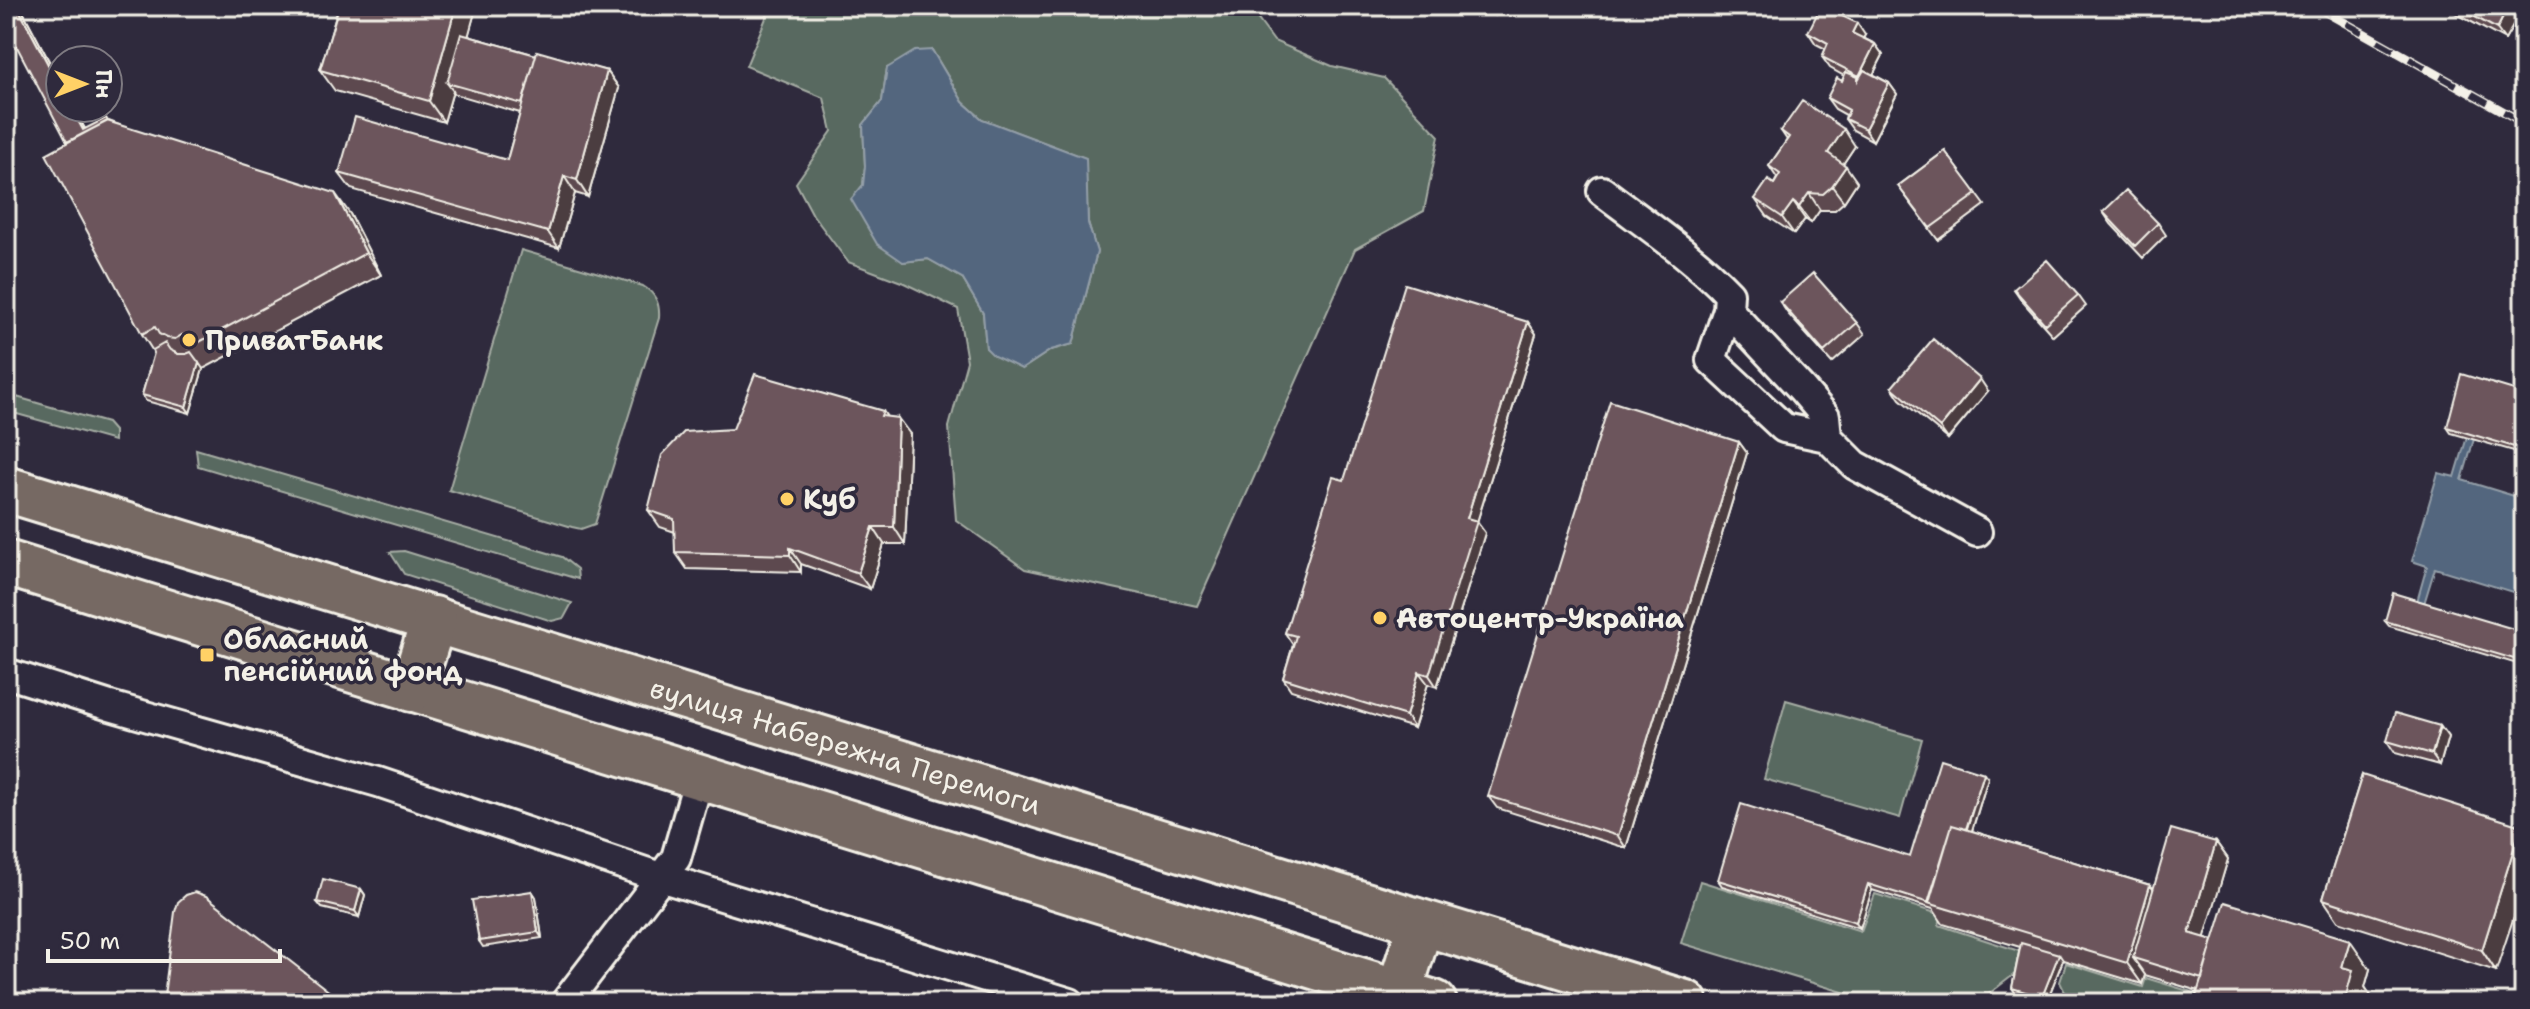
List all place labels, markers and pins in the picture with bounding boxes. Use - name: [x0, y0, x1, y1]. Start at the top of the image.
- place label: ПриватБанк: [205, 321, 383, 359]
- marker: ПриватБанк: [180, 331, 198, 349]
- place label: Куб: [803, 480, 856, 518]
- marker: Куб: [778, 490, 796, 508]
- place label: Автоцентр-Україна: [1396, 599, 1684, 637]
- marker: Автоцентр-Україна: [1371, 609, 1389, 627]
- place label: Обласний пенсійний фонд: [223, 620, 463, 690]
- marker: Обласний пенсійний фонд: [198, 646, 216, 664]

